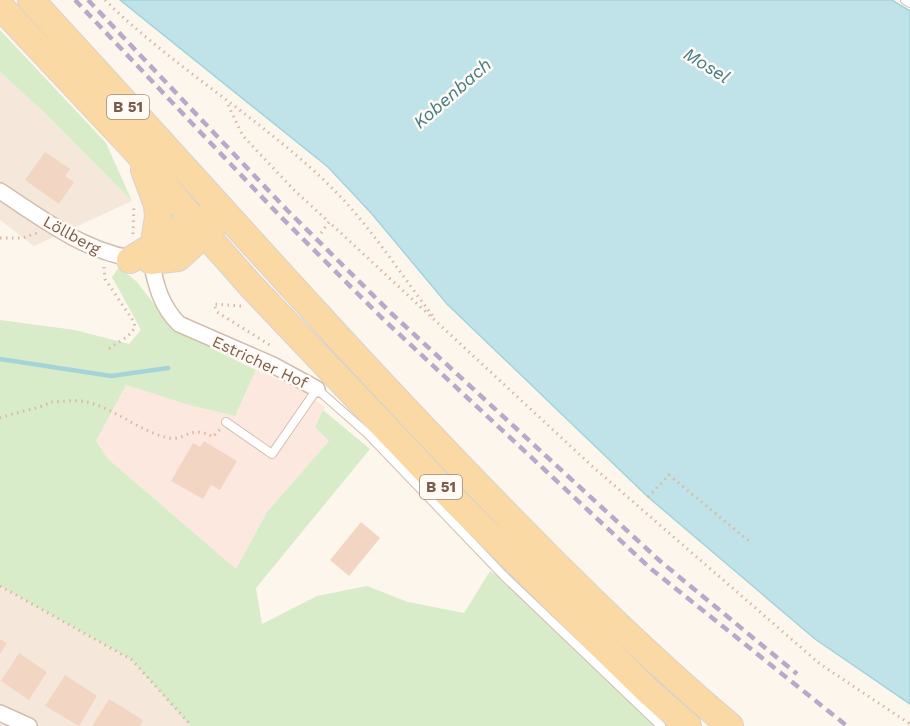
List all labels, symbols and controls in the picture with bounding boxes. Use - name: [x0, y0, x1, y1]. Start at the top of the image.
- water label: Mosel: [680, 43, 734, 87]
- water label: Kobenbach: [409, 53, 495, 133]
- road number: B 51: [107, 95, 149, 119]
- street label: Löllberg: [40, 212, 104, 259]
- street label: Estricher Hof: [209, 332, 311, 393]
- road number: B 51: [420, 475, 462, 499]

